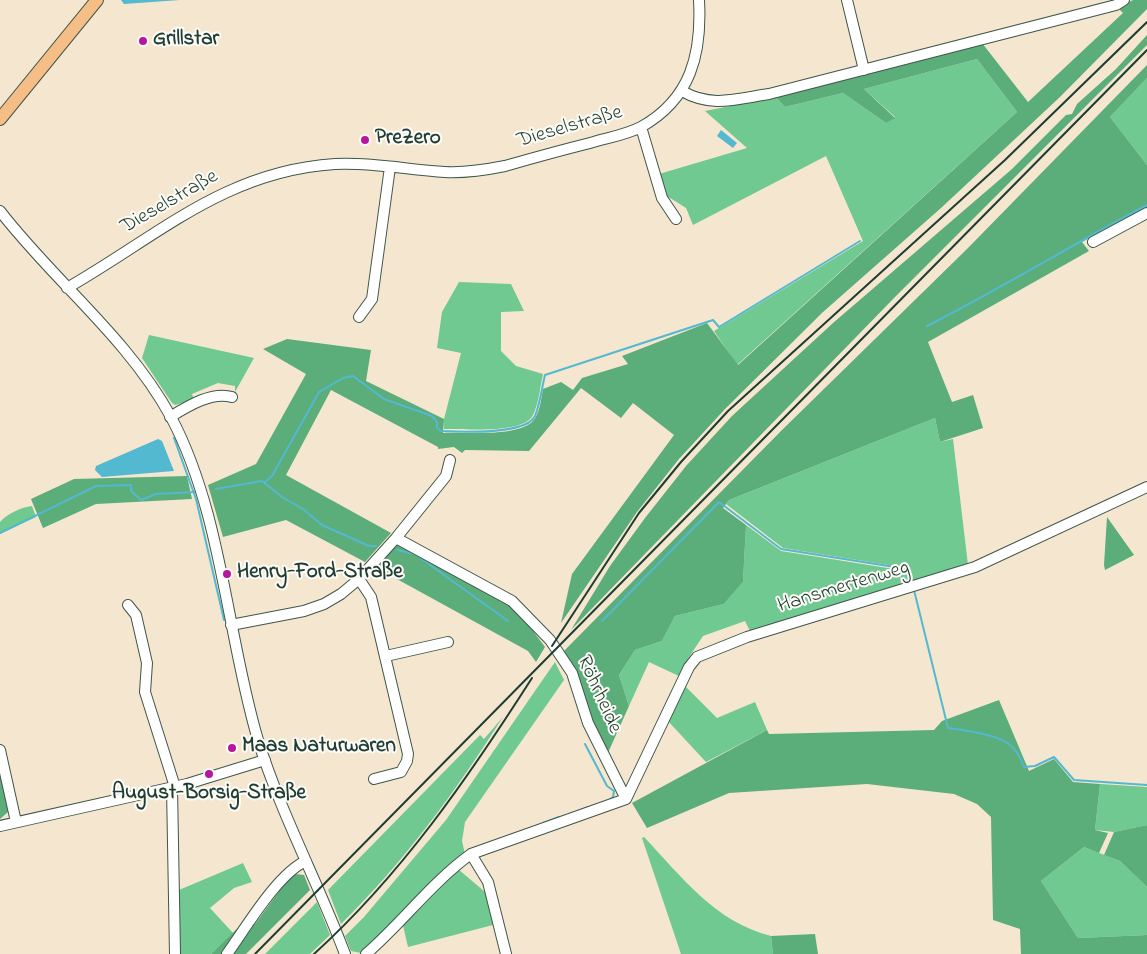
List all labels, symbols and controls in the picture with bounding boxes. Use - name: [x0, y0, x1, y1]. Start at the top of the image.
- place label: Grillstar: [153, 28, 219, 54]
- marker: Grillstar: [137, 35, 149, 47]
- street label: Dieselstraße: [515, 101, 625, 155]
- place label: PreZero: [375, 127, 441, 153]
- marker: PreZero: [359, 134, 371, 146]
- street label: Dieselstraße: [117, 165, 223, 241]
- street label: Hansmertenweg: [775, 556, 913, 620]
- place label: Henry-Ford-Straße: [237, 561, 403, 587]
- marker: Henry-Ford-Straße: [221, 568, 233, 580]
- street label: Röhrheide: [570, 652, 626, 738]
- place label: Maas Naturwaren: [242, 735, 396, 761]
- marker: Maas Naturwaren: [226, 742, 238, 754]
- marker: August-Borsig-Straße: [203, 768, 215, 780]
- place label: August-Borsig-Straße: [112, 782, 306, 808]

